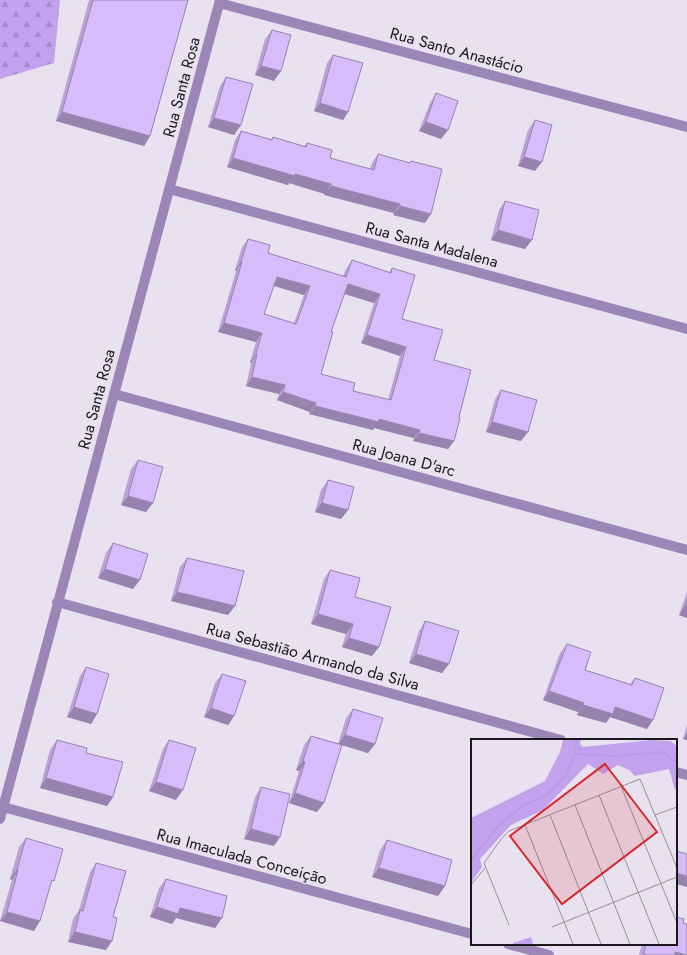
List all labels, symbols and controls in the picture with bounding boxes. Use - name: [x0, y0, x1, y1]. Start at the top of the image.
- street label: Rua Santo Anastácio: [388, 22, 526, 79]
- street label: Rua Santa Rosa: [157, 34, 206, 140]
- street label: Rua Santa Madalena: [363, 216, 501, 273]
- street label: Rua Santa Rosa: [72, 346, 121, 452]
- street label: Rua Joana D'arc: [350, 433, 458, 482]
- street label: Rua Sebastião Armando da Silva: [204, 617, 422, 696]
- inset map: [471, 739, 677, 945]
- street label: Rua Imaculada Conceição: [154, 823, 330, 890]

